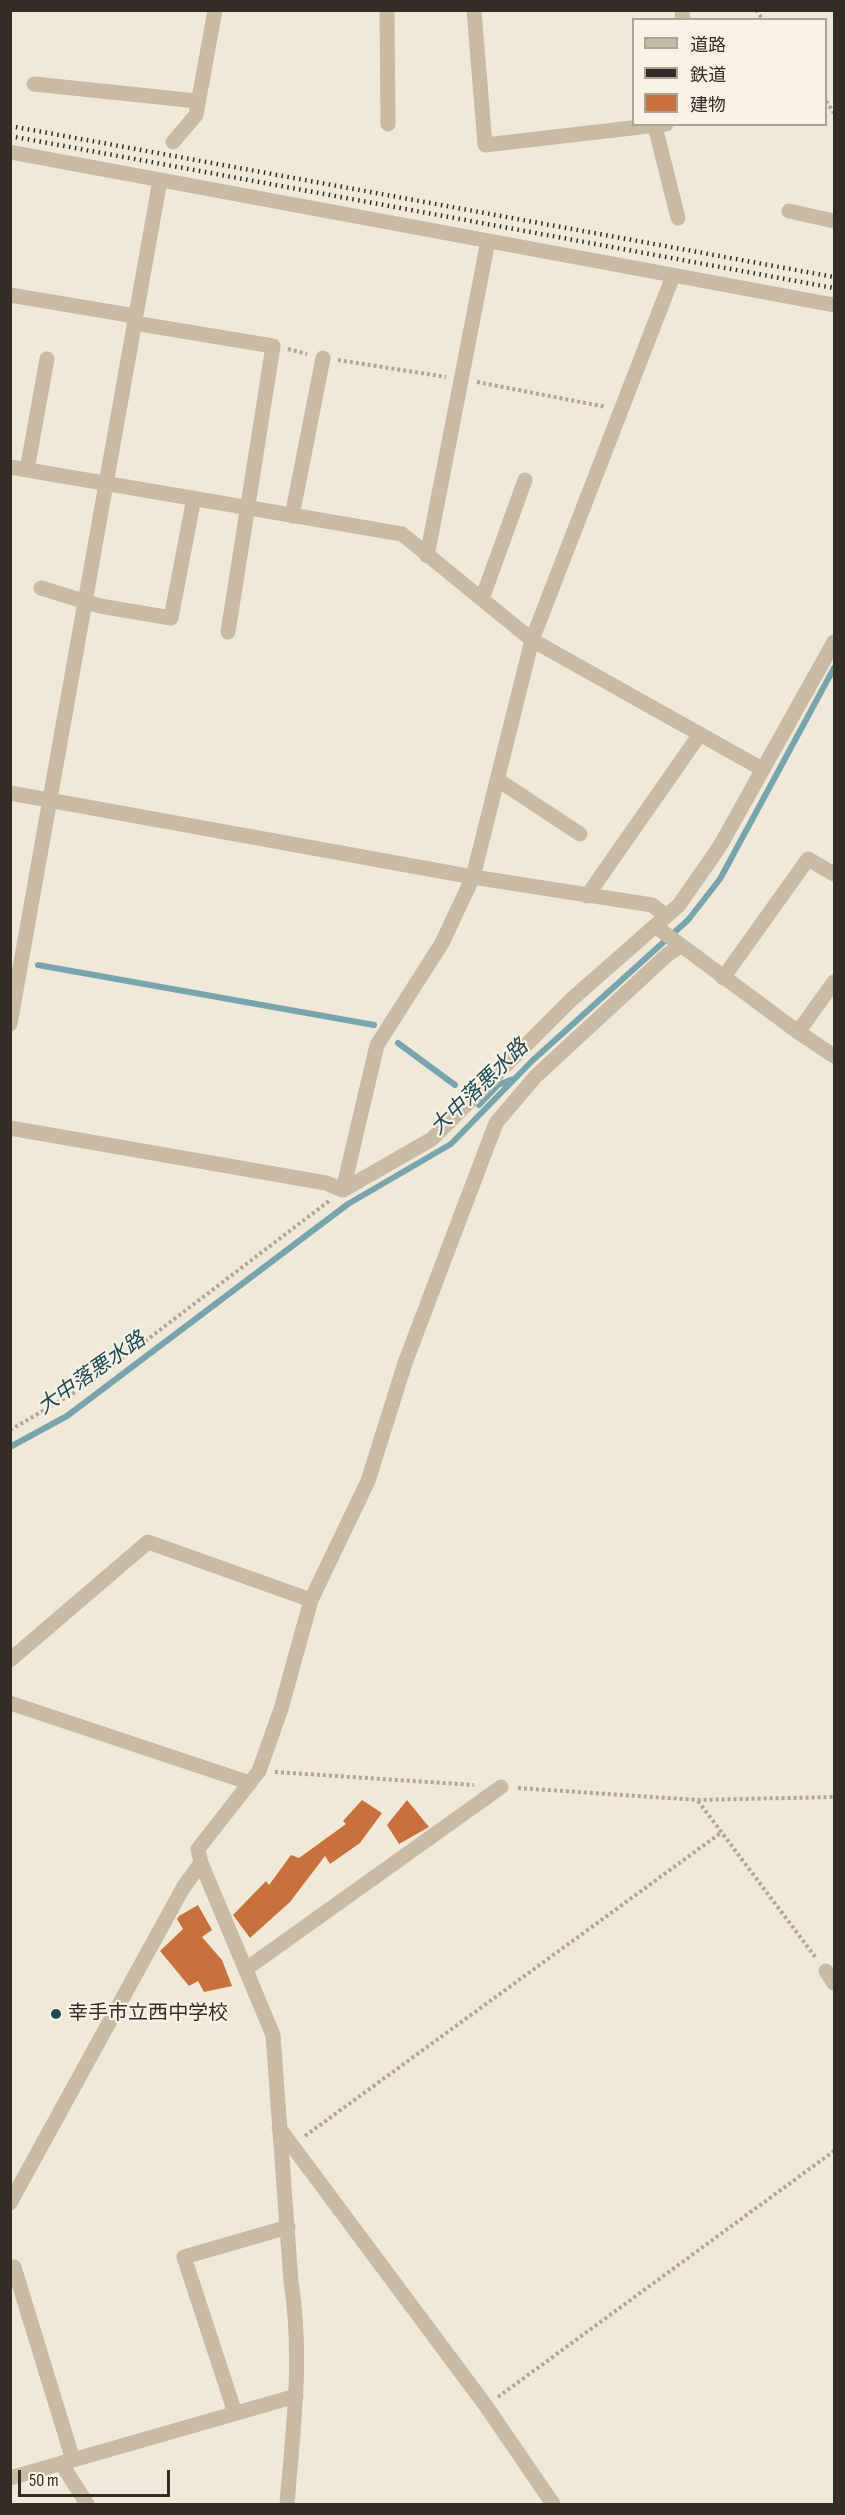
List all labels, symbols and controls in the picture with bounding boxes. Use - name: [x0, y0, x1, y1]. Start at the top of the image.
- legend: [632, 18, 827, 126]
- text: 道路: [690, 35, 726, 56]
- text: 鉄道: [690, 65, 726, 86]
- text: 建物: [690, 95, 726, 116]
- water label: 大中落悪水路: [426, 1035, 534, 1141]
- water label: 大中落悪水路: [33, 1328, 151, 1420]
- place label: 幸手市立西中学校: [68, 2002, 228, 2026]
- marker: 幸手市立西中学校: [49, 2007, 63, 2021]
- scale bar: [21, 2458, 172, 2496]
- text: 50 m: [29, 2470, 59, 2491]

